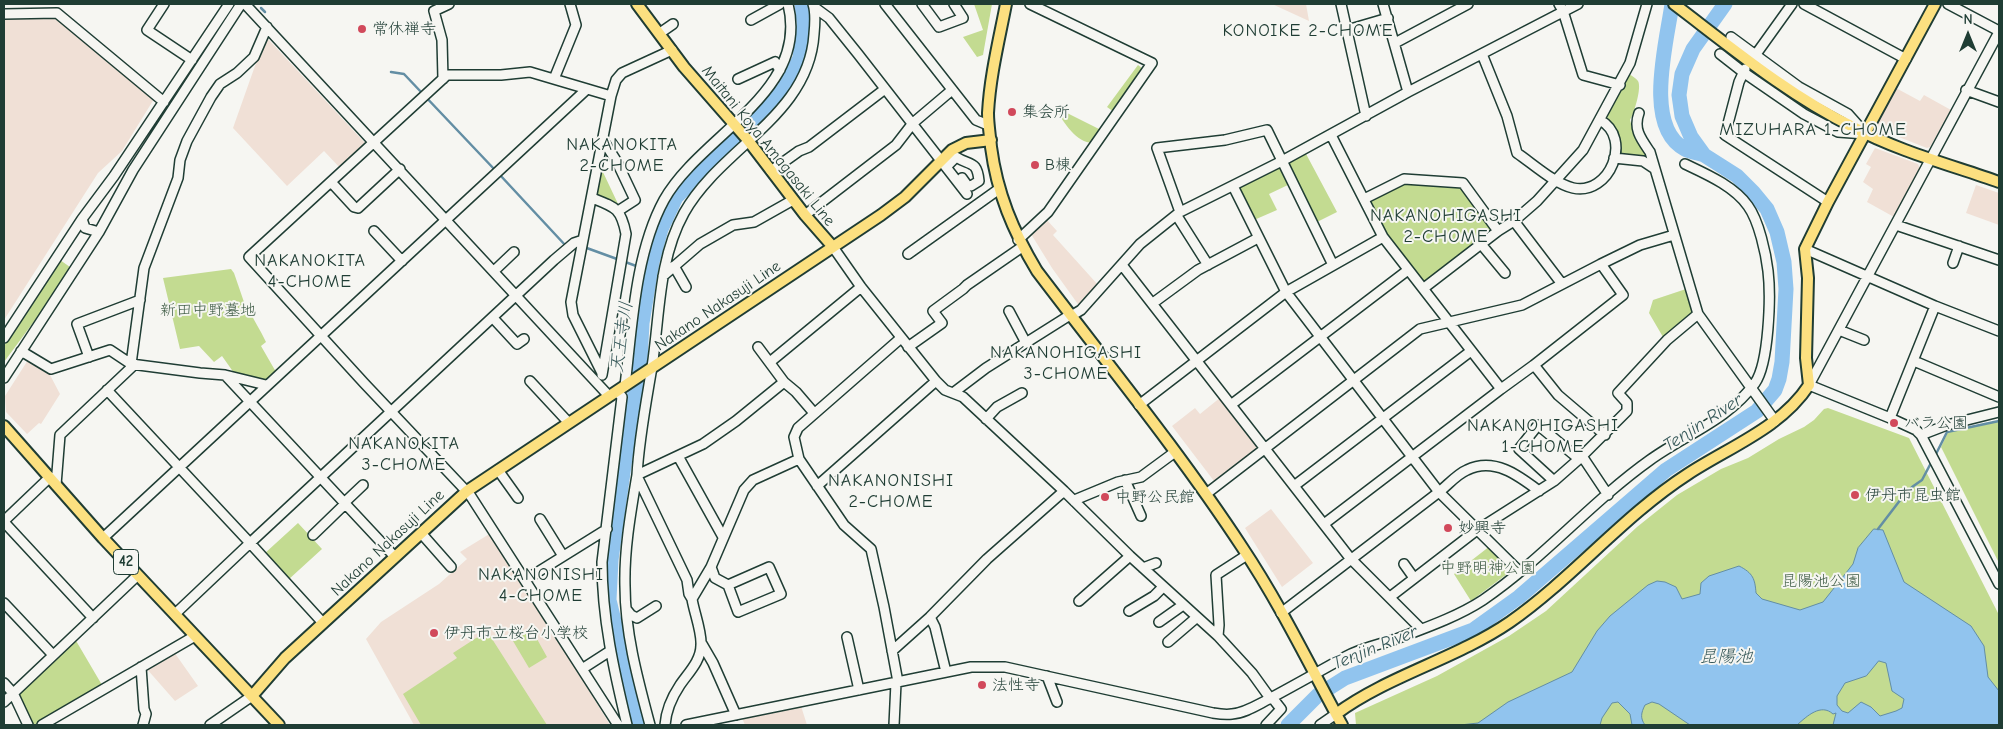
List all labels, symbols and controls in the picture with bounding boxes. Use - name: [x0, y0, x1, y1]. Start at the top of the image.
- north arrow: [1943, 10, 1993, 60]
- text: N: [1963, 11, 1973, 28]
- place label: 常休禅寺: [372, 19, 436, 39]
- district label: KONOIKE 2-CHOME: [1221, 20, 1395, 42]
- marker: 常休禅寺: [356, 23, 368, 35]
- street label: Maitani Koya Amagasaki Line: [697, 62, 839, 230]
- place label: 集会所: [1022, 102, 1070, 122]
- marker: 集会所: [1006, 106, 1018, 118]
- district label: MIZUHARA 1-CHOME: [1717, 119, 1909, 141]
- district label: NAKANOKITA 2-CHOME: [565, 134, 679, 176]
- place label: B棟: [1045, 155, 1071, 175]
- marker: B棟: [1029, 159, 1041, 171]
- district label: NAKANOHIGASHI 2-CHOME: [1368, 205, 1524, 248]
- district label: NAKANOKITA 4-CHOME: [253, 250, 367, 292]
- street label: Nakano Nakasuji Line: [651, 257, 785, 355]
- park label: 新田中野墓地: [160, 300, 256, 320]
- water label: 天王寺川: [606, 300, 638, 374]
- district label: NAKANOHIGASHI 3-CHOME: [988, 342, 1144, 384]
- water label: Tenjin River: [1659, 389, 1747, 457]
- place label: バラ公園: [1904, 413, 1968, 433]
- district label: NAKANOHIGASHI 1-CHOME: [1465, 415, 1621, 458]
- marker: バラ公園: [1888, 417, 1900, 429]
- district label: NAKANOKITA 3-CHOME: [347, 433, 461, 476]
- district label: NAKANONISHI 2-CHOME: [827, 470, 955, 512]
- place label: 伊丹市昆虫館: [1865, 485, 1961, 505]
- street label: Nakano Nakasuji Line: [327, 486, 449, 600]
- place label: 中野公民館: [1115, 487, 1195, 507]
- marker: 伊丹市昆虫館: [1849, 489, 1861, 501]
- marker: 中野公民館: [1099, 491, 1111, 503]
- place label: 妙興寺: [1458, 518, 1506, 538]
- marker: 妙興寺: [1442, 522, 1454, 534]
- road number: 42: [114, 550, 138, 574]
- park label: 中野明神公園: [1440, 558, 1536, 578]
- district label: NAKANONISHI 4-CHOME: [477, 564, 605, 606]
- park label: 昆陽池公園: [1781, 571, 1861, 591]
- water label: Tenjin River: [1329, 621, 1421, 675]
- place label: 伊丹市立桜台小学校: [444, 623, 588, 643]
- marker: 伊丹市立桜台小学校: [428, 627, 440, 639]
- water label: 昆陽池: [1699, 646, 1753, 668]
- place label: 法性寺: [992, 675, 1040, 695]
- marker: 法性寺: [976, 679, 988, 691]

